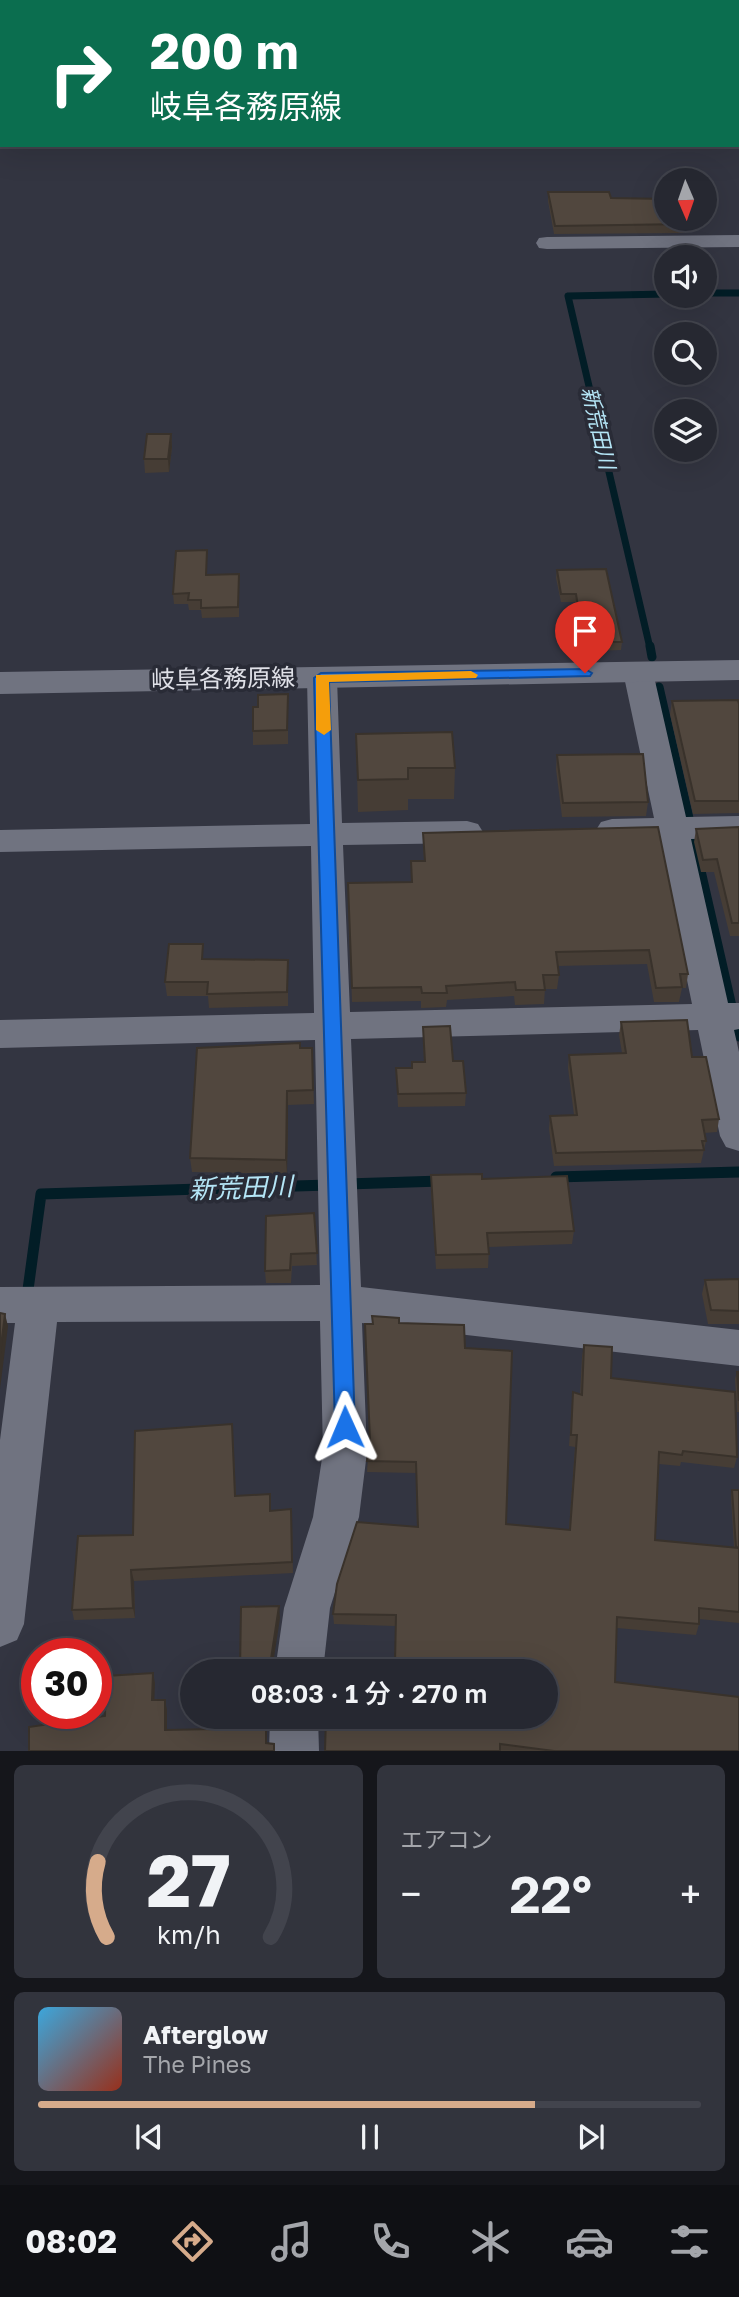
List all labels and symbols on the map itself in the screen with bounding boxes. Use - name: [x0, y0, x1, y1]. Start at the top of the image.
- north arrow: [654, 168, 718, 231]
- water label: 新荒田川: [577, 384, 622, 474]
- pin: [555, 601, 615, 673]
- street label: 岐阜各務原線: [151, 662, 295, 693]
- water label: 新荒田川: [188, 1170, 296, 1205]
- position arrow: [308, 1390, 382, 1464]
- speed limit sign: 30: [21, 1638, 112, 1729]

